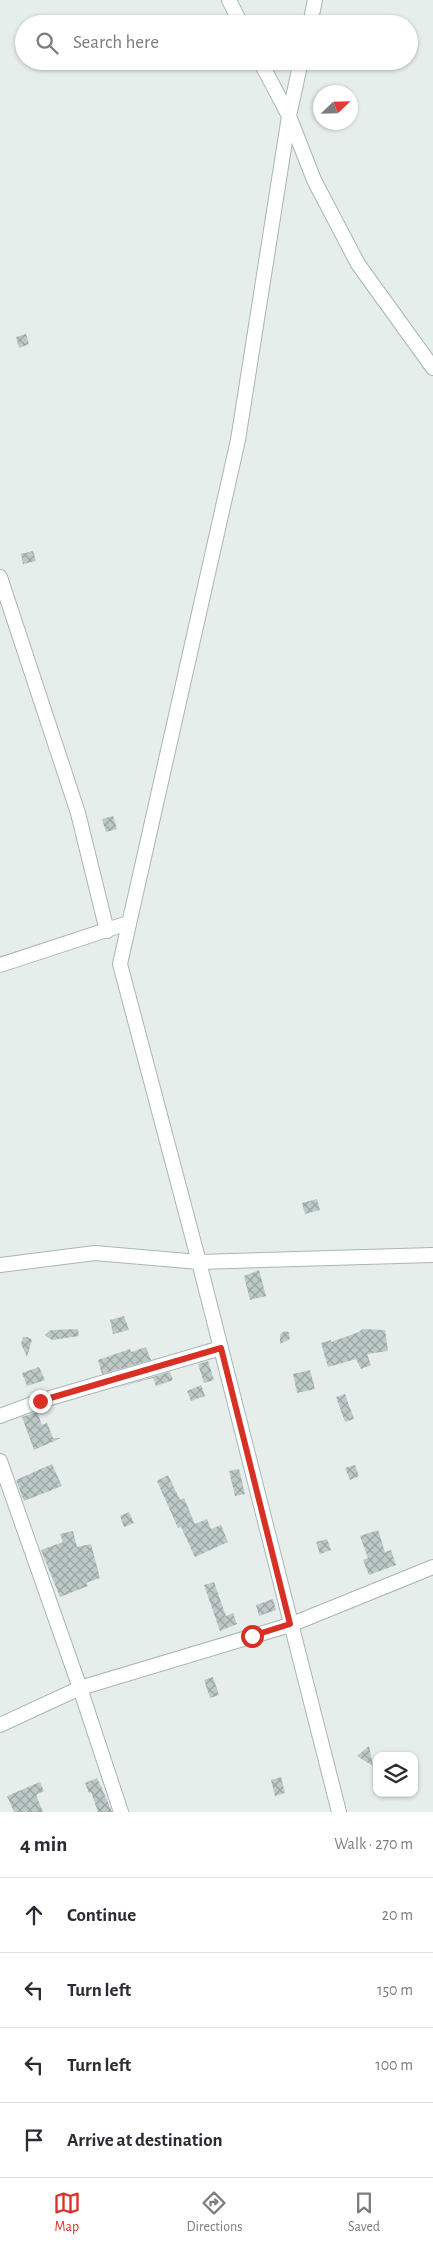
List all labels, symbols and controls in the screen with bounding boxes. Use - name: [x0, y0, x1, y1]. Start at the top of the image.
- search box: [15, 15, 418, 70]
- icon: search: [33, 29, 61, 57]
- text: Search here: [73, 33, 159, 52]
- north arrow: [313, 85, 358, 130]
- route end: [29, 1390, 52, 1413]
- route start: [241, 1625, 264, 1648]
- map controls: [373, 1752, 418, 1797]
- button: layers: [373, 1752, 418, 1797]
- text: 4 min: [20, 1834, 67, 1855]
- text: Walk · 270 m: [334, 1836, 413, 1852]
- icon: ahead: [20, 1901, 48, 1929]
- text: Continue: [67, 1906, 136, 1925]
- text: 20 m: [382, 1907, 413, 1923]
- icon: left: [20, 1976, 48, 2004]
- text: Turn left: [67, 1981, 131, 2000]
- text: 150 m: [377, 1982, 413, 1998]
- icon: left: [20, 2051, 48, 2079]
- text: Turn left: [67, 2056, 131, 2075]
- text: 100 m: [375, 2057, 413, 2073]
- icon: arrive: [20, 2126, 48, 2154]
- text: Arrive at destination: [67, 2131, 223, 2150]
- tab: Map: [53, 2189, 81, 2236]
- tab: Directions: [187, 2189, 242, 2236]
- tab: Saved: [348, 2189, 380, 2236]

